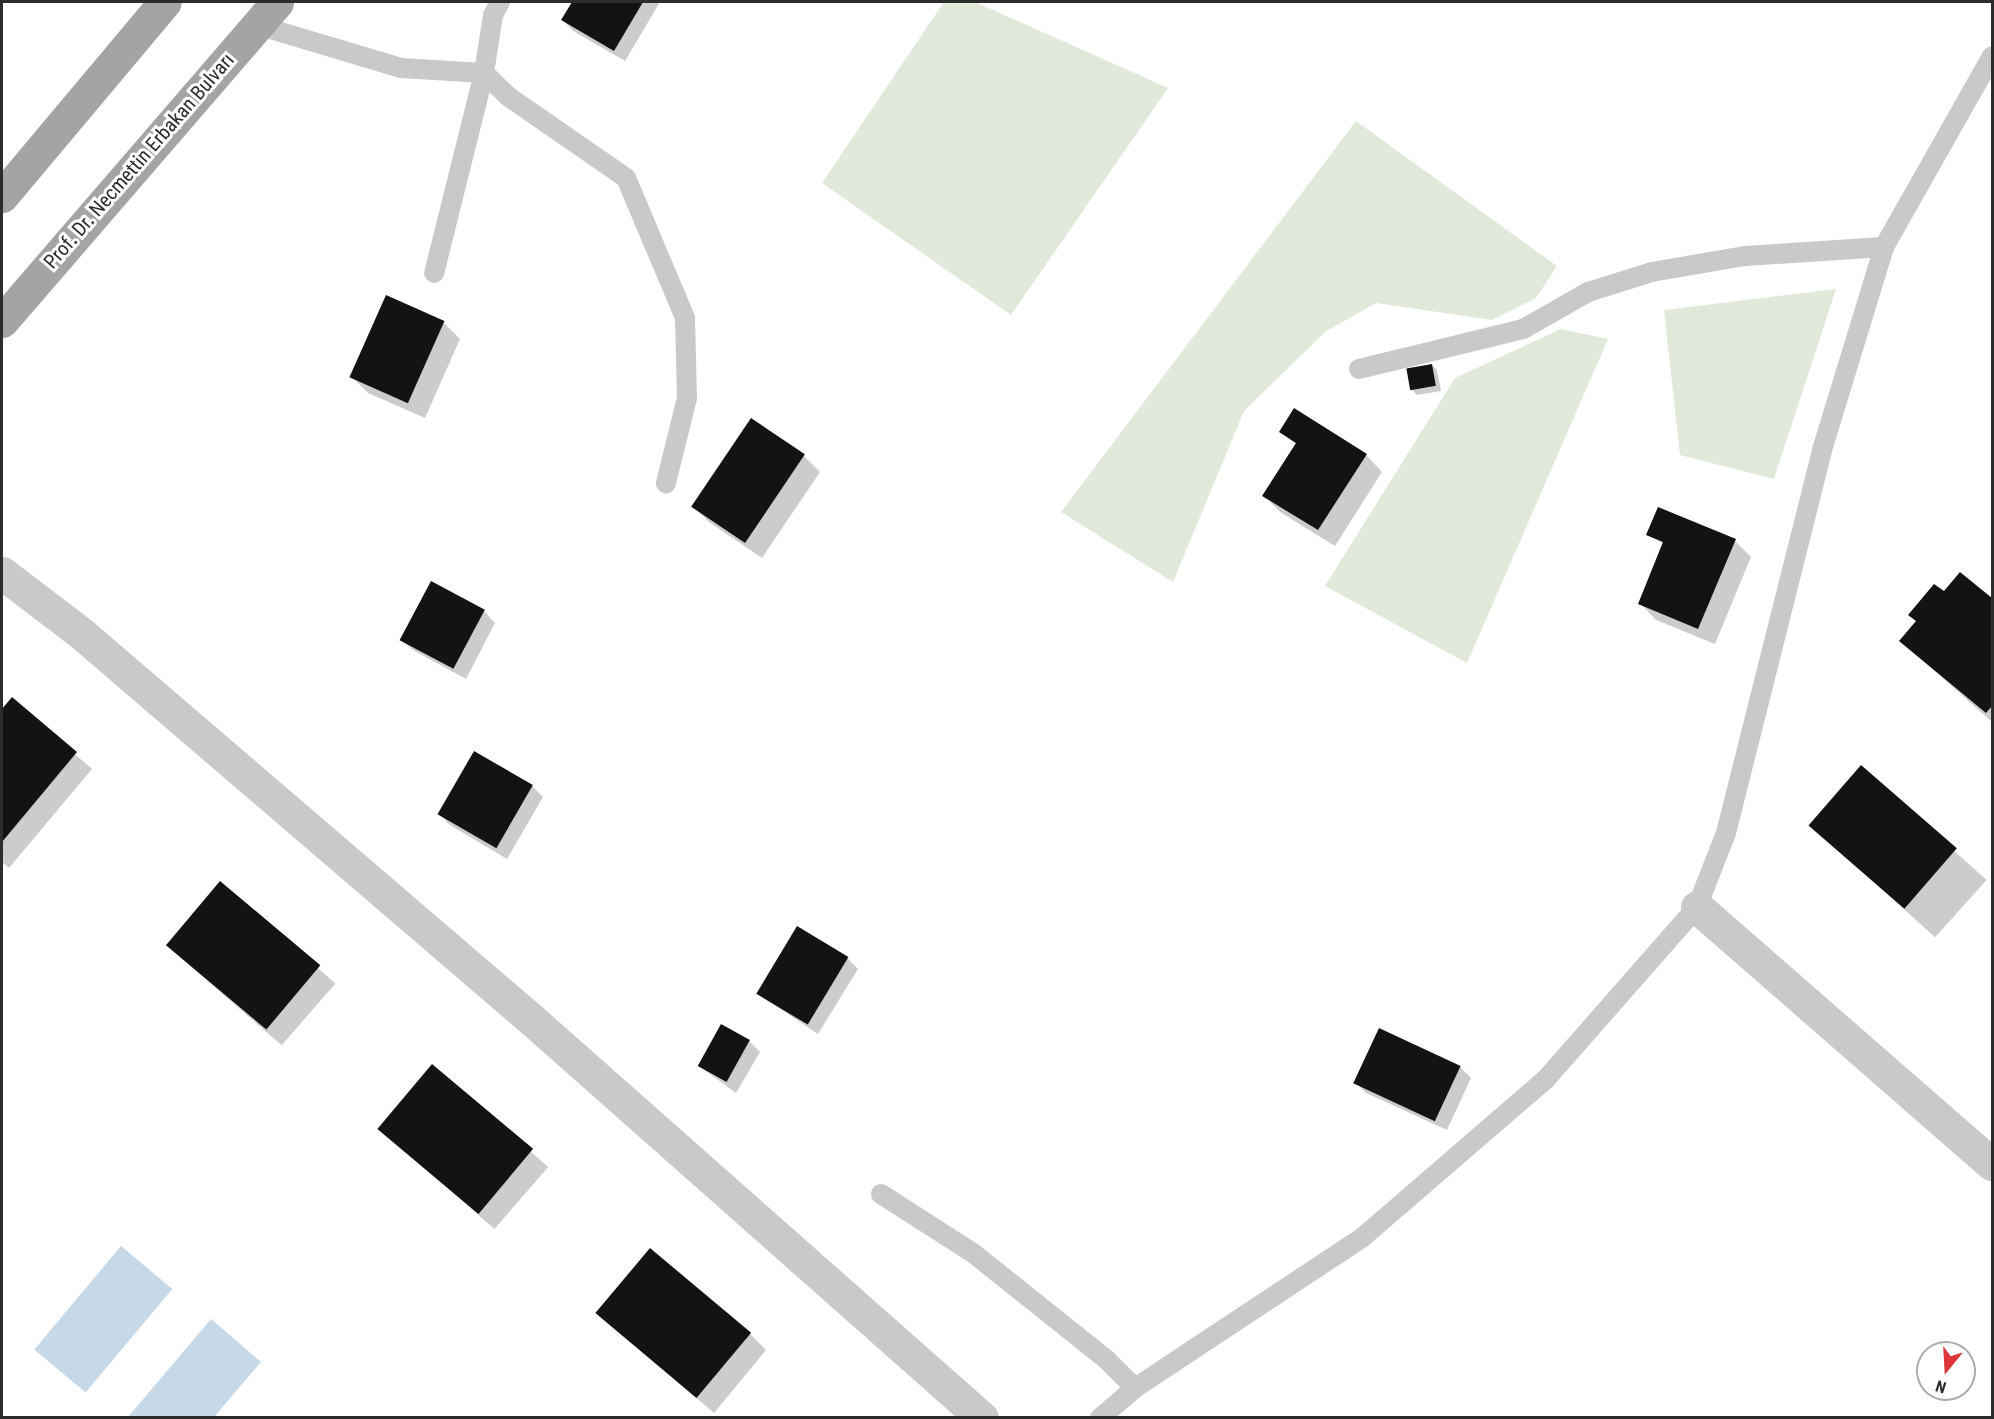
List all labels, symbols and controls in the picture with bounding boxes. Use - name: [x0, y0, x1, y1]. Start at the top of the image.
- street label: Prof. Dr. Necmettin Erbakan Bulvarı: [39, 48, 239, 274]
- north arrow: [1916, 1341, 1976, 1401]
- text: N: [1933, 1376, 1949, 1397]

